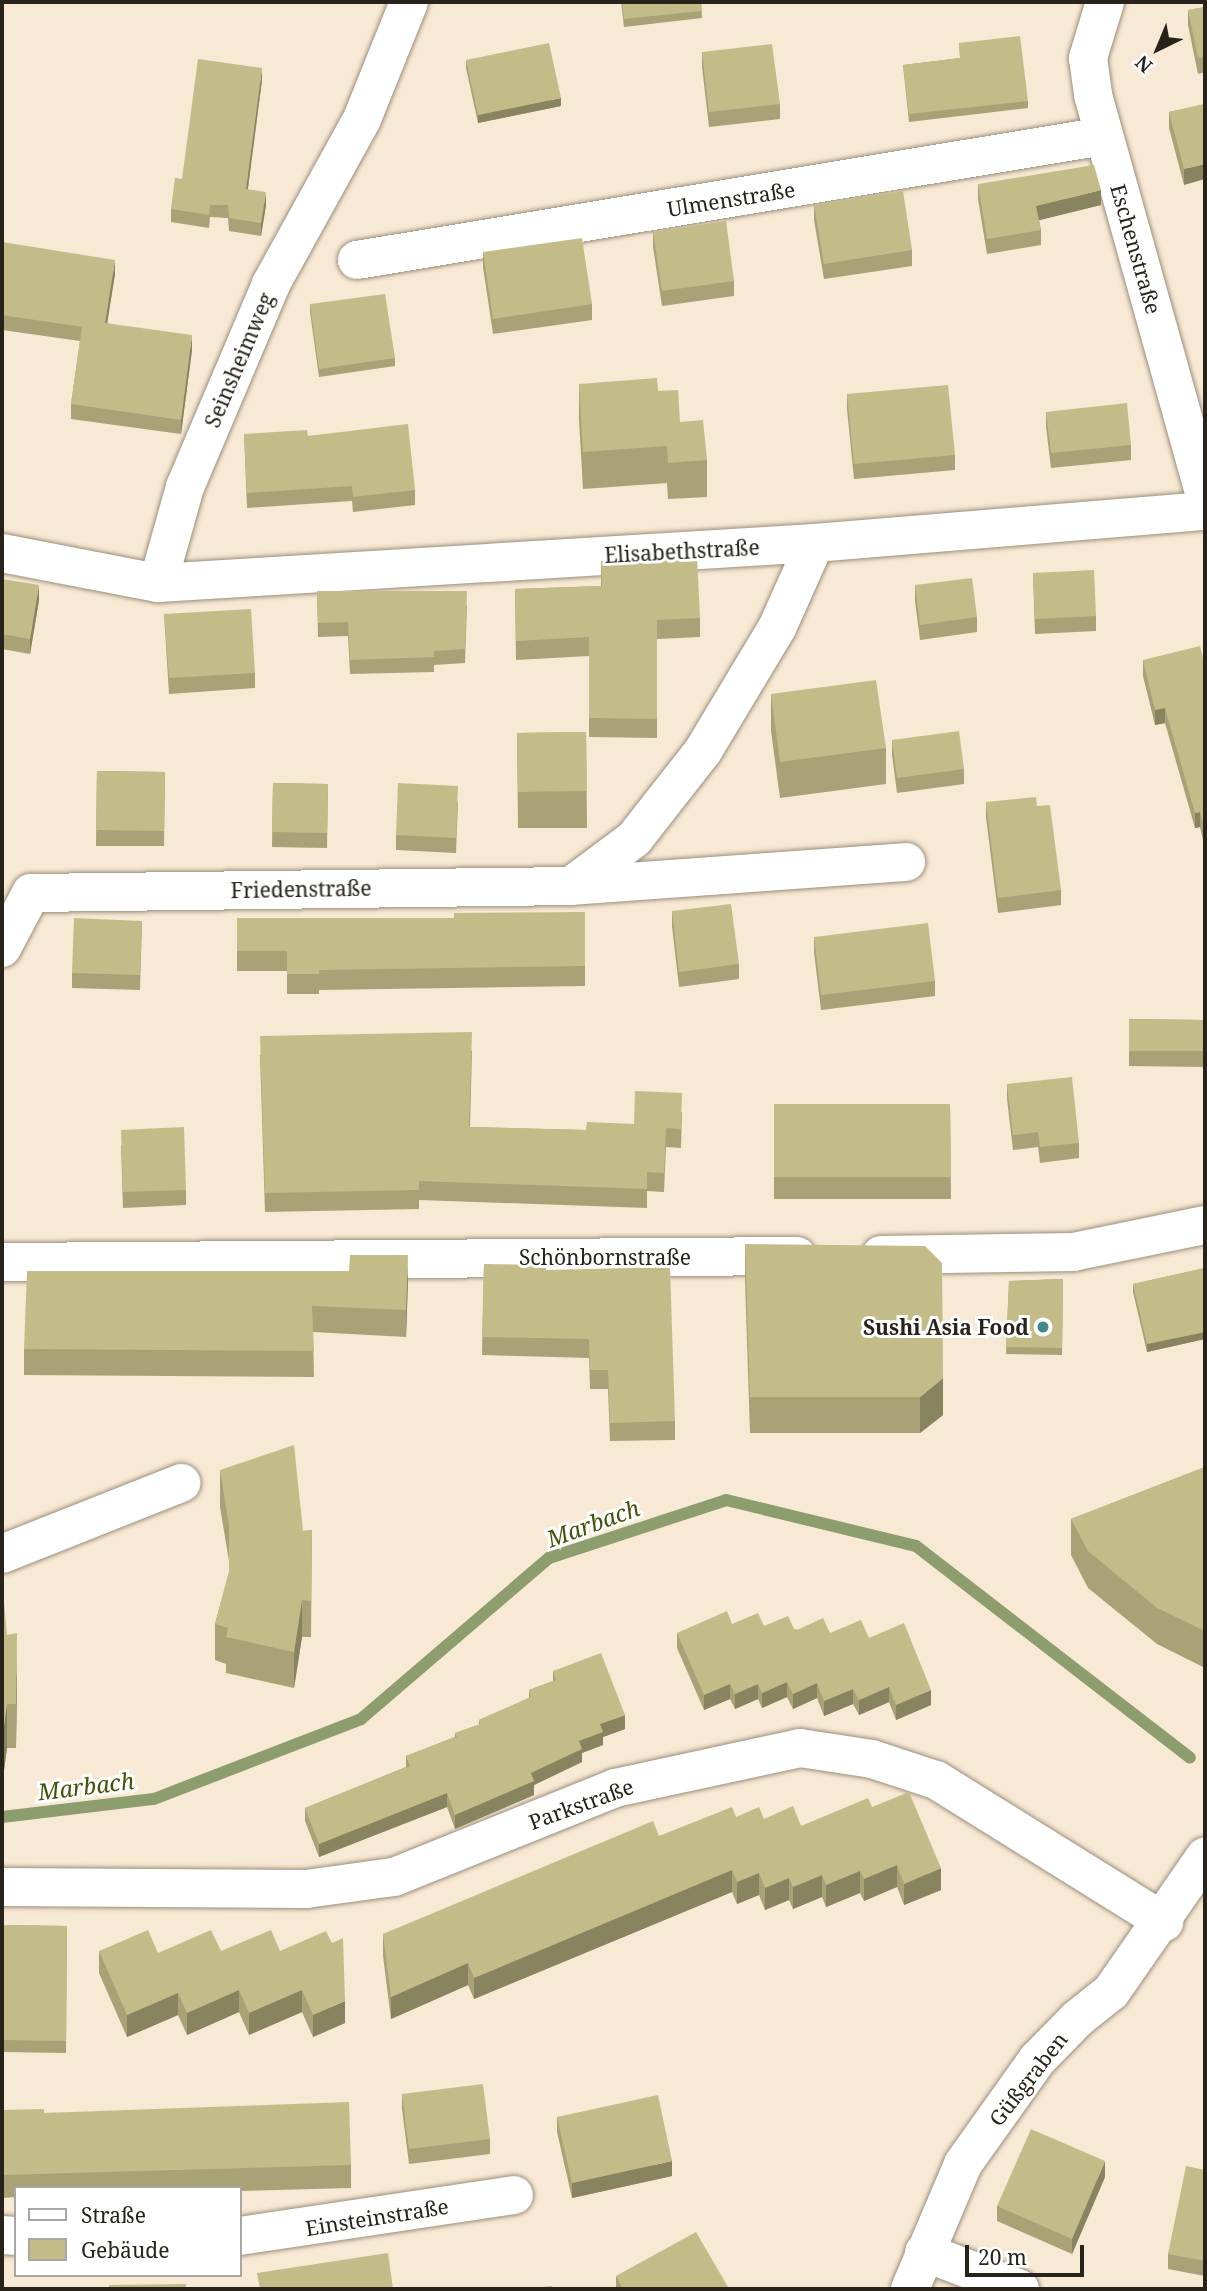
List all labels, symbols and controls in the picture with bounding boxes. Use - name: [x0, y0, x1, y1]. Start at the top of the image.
- north arrow: [1123, 14, 1193, 84]
- text: N: [1129, 50, 1158, 79]
- street label: Ulmenstraße: [665, 176, 797, 222]
- street label: Eschenstraße: [1105, 181, 1167, 317]
- street label: Seinsheimweg: [199, 289, 279, 431]
- street label: Elisabethstraße: [604, 534, 760, 568]
- street label: Friedenstraße: [230, 875, 372, 903]
- street label: Schönbornstraße: [519, 1244, 691, 1270]
- place label: Sushi Asia Food: [863, 1314, 1029, 1340]
- marker: Sushi Asia Food: [1035, 1319, 1051, 1335]
- water label: Marbach: [543, 1493, 643, 1553]
- water label: Marbach: [36, 1766, 136, 1806]
- street label: Parkstraße: [525, 1773, 637, 1835]
- street label: Güßgraben: [984, 2027, 1072, 2131]
- legend: [14, 2186, 242, 2277]
- street label: Einsteinstraße: [304, 2193, 450, 2241]
- text: Straße: [81, 2201, 146, 2229]
- scale bar: [969, 2232, 1088, 2276]
- text: Gebäude: [81, 2236, 169, 2264]
- text: 20 m: [978, 2243, 1027, 2271]

